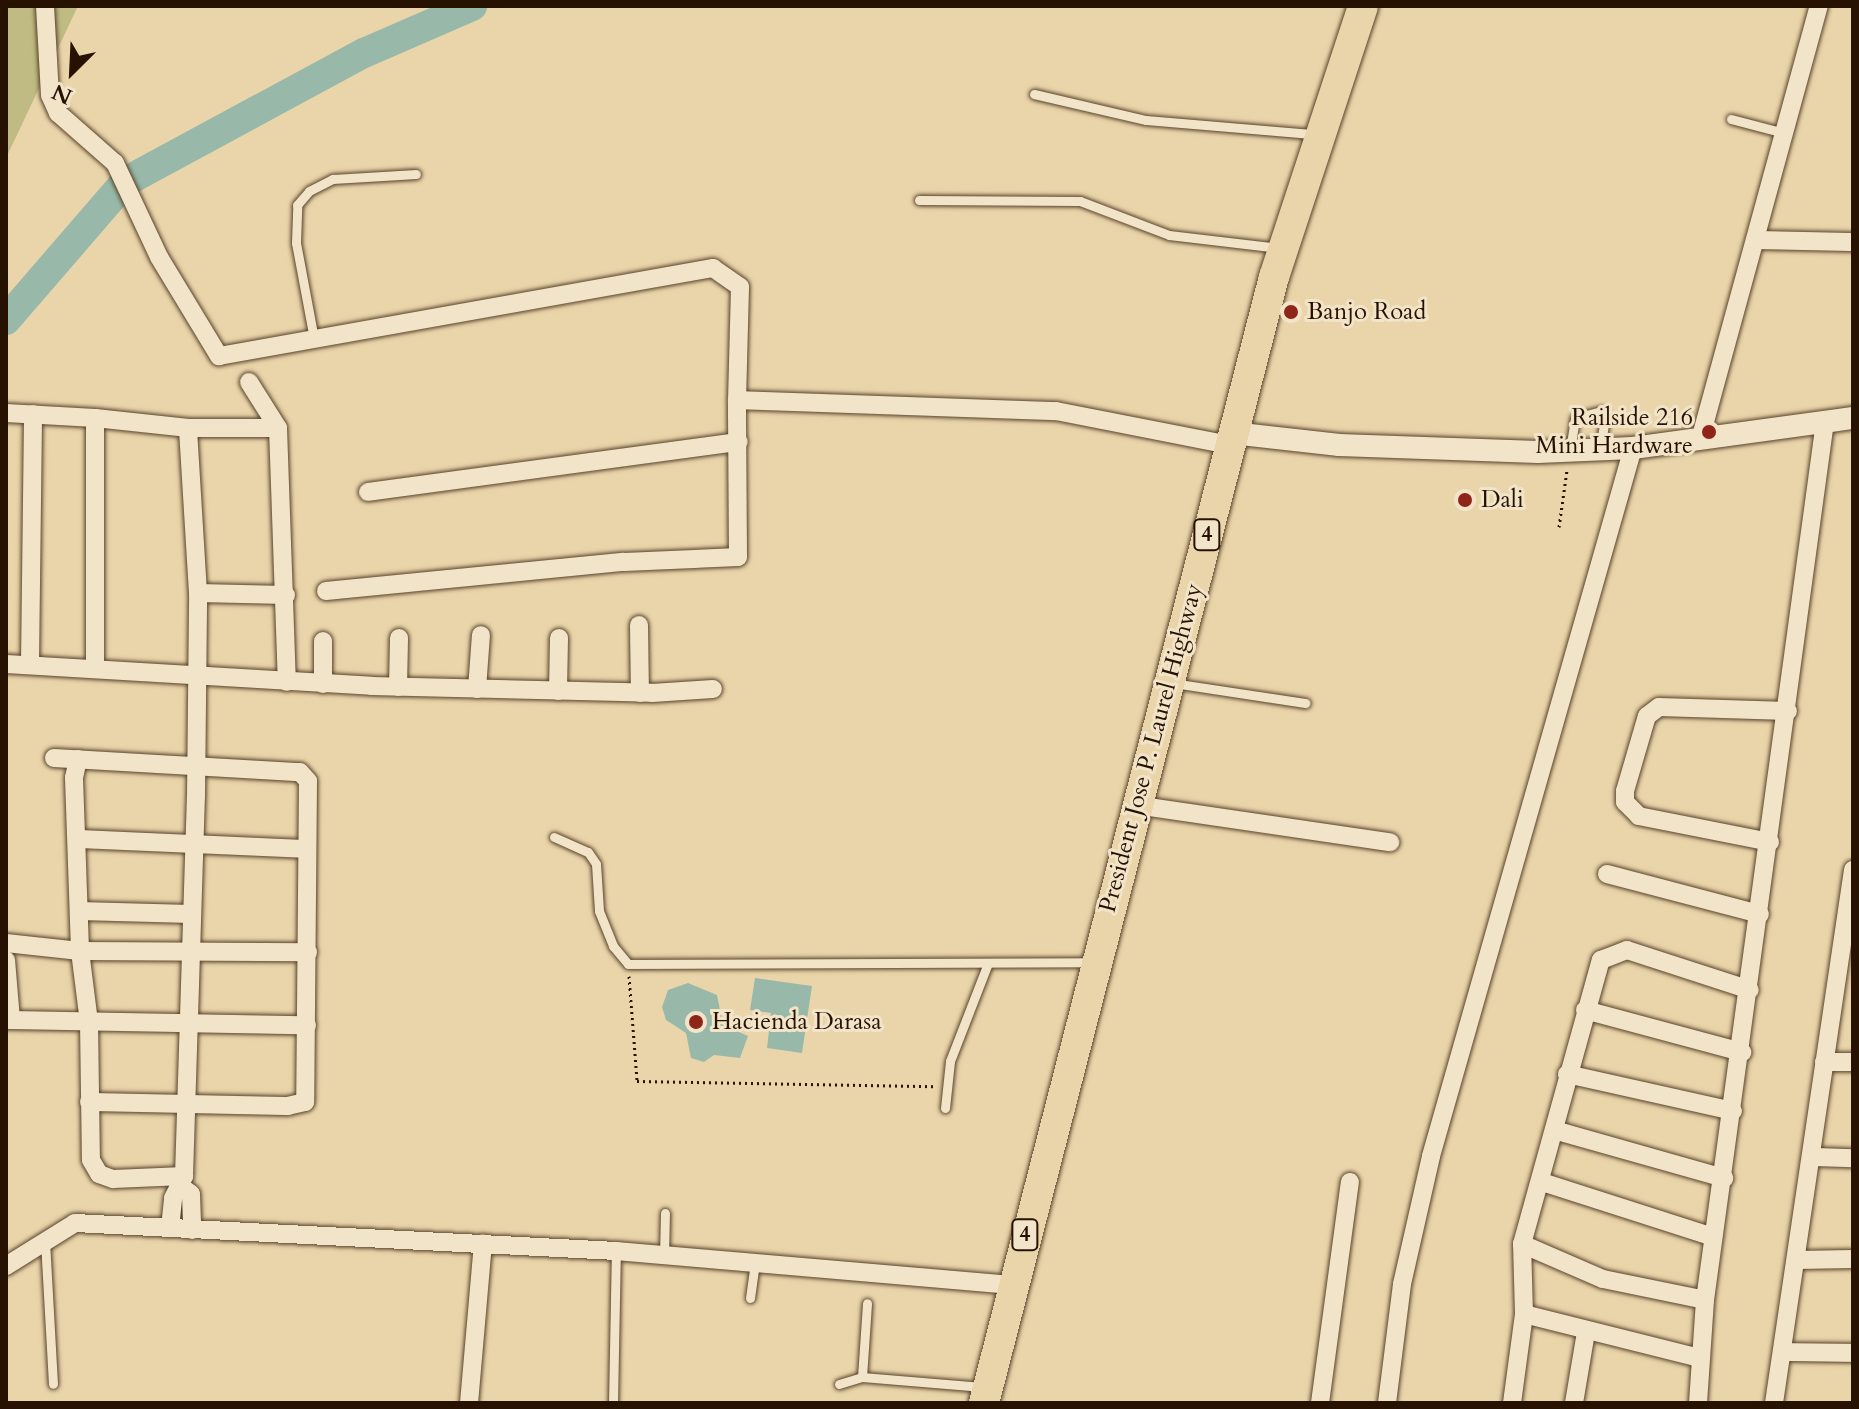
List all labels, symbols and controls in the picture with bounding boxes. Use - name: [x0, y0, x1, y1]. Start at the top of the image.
- north arrow: [32, 32, 112, 112]
- text: N: [47, 76, 77, 112]
- place label: Banjo Road: [1307, 298, 1426, 326]
- marker: Banjo Road: [1282, 303, 1300, 321]
- place label: Railside 216 Mini Hardware: [1536, 404, 1693, 460]
- marker: Railside 216 Mini Hardware: [1700, 423, 1718, 441]
- place label: Dali: [1481, 486, 1524, 514]
- marker: Dali: [1456, 491, 1474, 509]
- road number: 4: [1193, 517, 1221, 553]
- street label: President Jose P. Laurel Highway: [1093, 580, 1209, 916]
- place label: Hacienda Darasa: [712, 1008, 882, 1036]
- marker: Hacienda Darasa: [687, 1013, 705, 1031]
- road number: 4: [1011, 1217, 1039, 1253]

